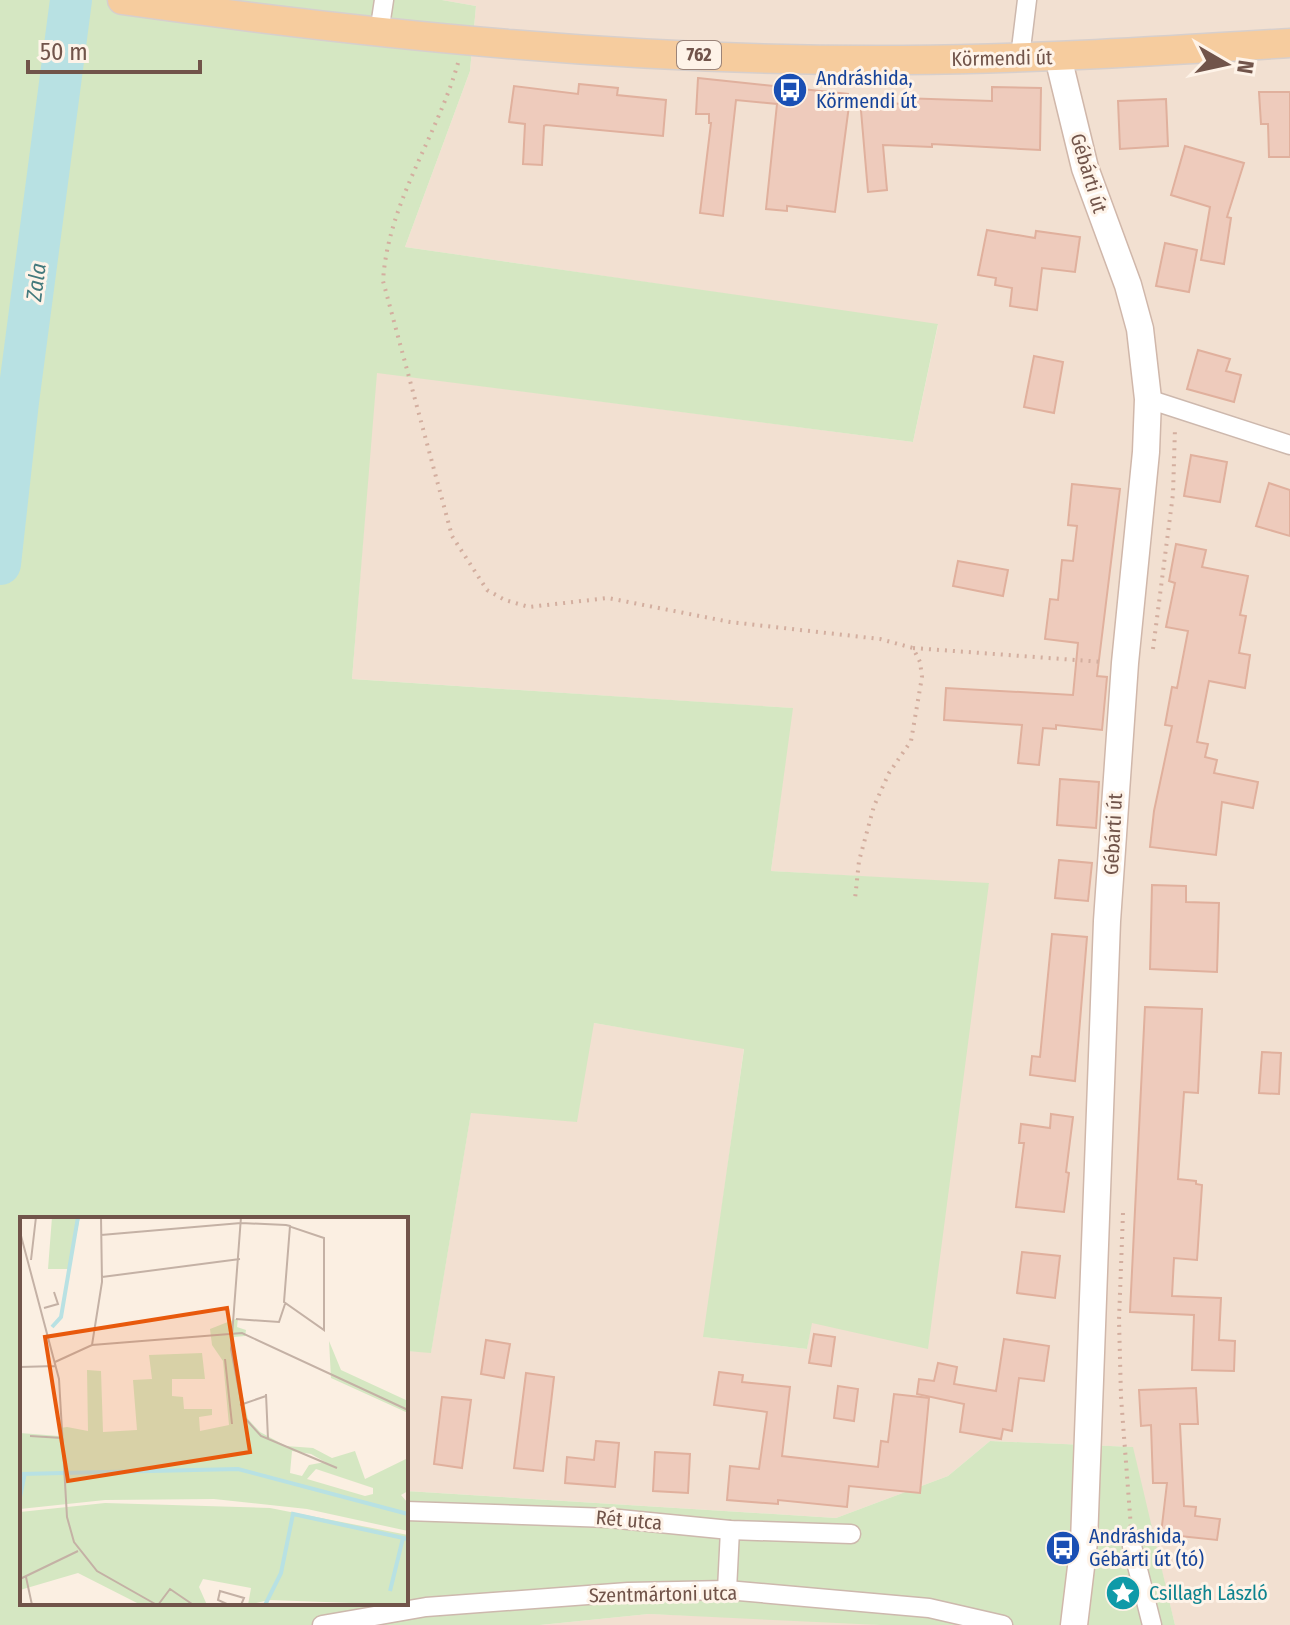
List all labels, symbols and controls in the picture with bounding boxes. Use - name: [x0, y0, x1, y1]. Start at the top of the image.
- scale bar: [28, 24, 200, 74]
- north arrow: [1186, 24, 1266, 104]
- text: 50 m: [40, 38, 88, 66]
- road number: 762: [677, 41, 721, 69]
- street label: Körmendi út: [951, 45, 1053, 71]
- text: N: [1231, 58, 1260, 76]
- place label: Andráshida, Körmendi út: [816, 66, 918, 113]
- bus stop icon: Andráshida, Körmendi út: [771, 71, 809, 109]
- street label: Gébárti út: [1066, 130, 1113, 216]
- water label: Zala: [20, 261, 52, 304]
- street label: Gébárti út: [1099, 792, 1127, 876]
- inset map: [20, 1217, 408, 1605]
- street label: Rét utca: [595, 1505, 663, 1535]
- place label: Andráshida, Gébárti út (tó): [1089, 1524, 1204, 1571]
- bus stop icon: Andráshida, Gébárti út (tó): [1044, 1529, 1082, 1567]
- place icon: Csillagh László: [1104, 1574, 1142, 1612]
- street label: Szentmártoni utca: [589, 1581, 737, 1607]
- place label: Csillagh László: [1149, 1581, 1268, 1605]

